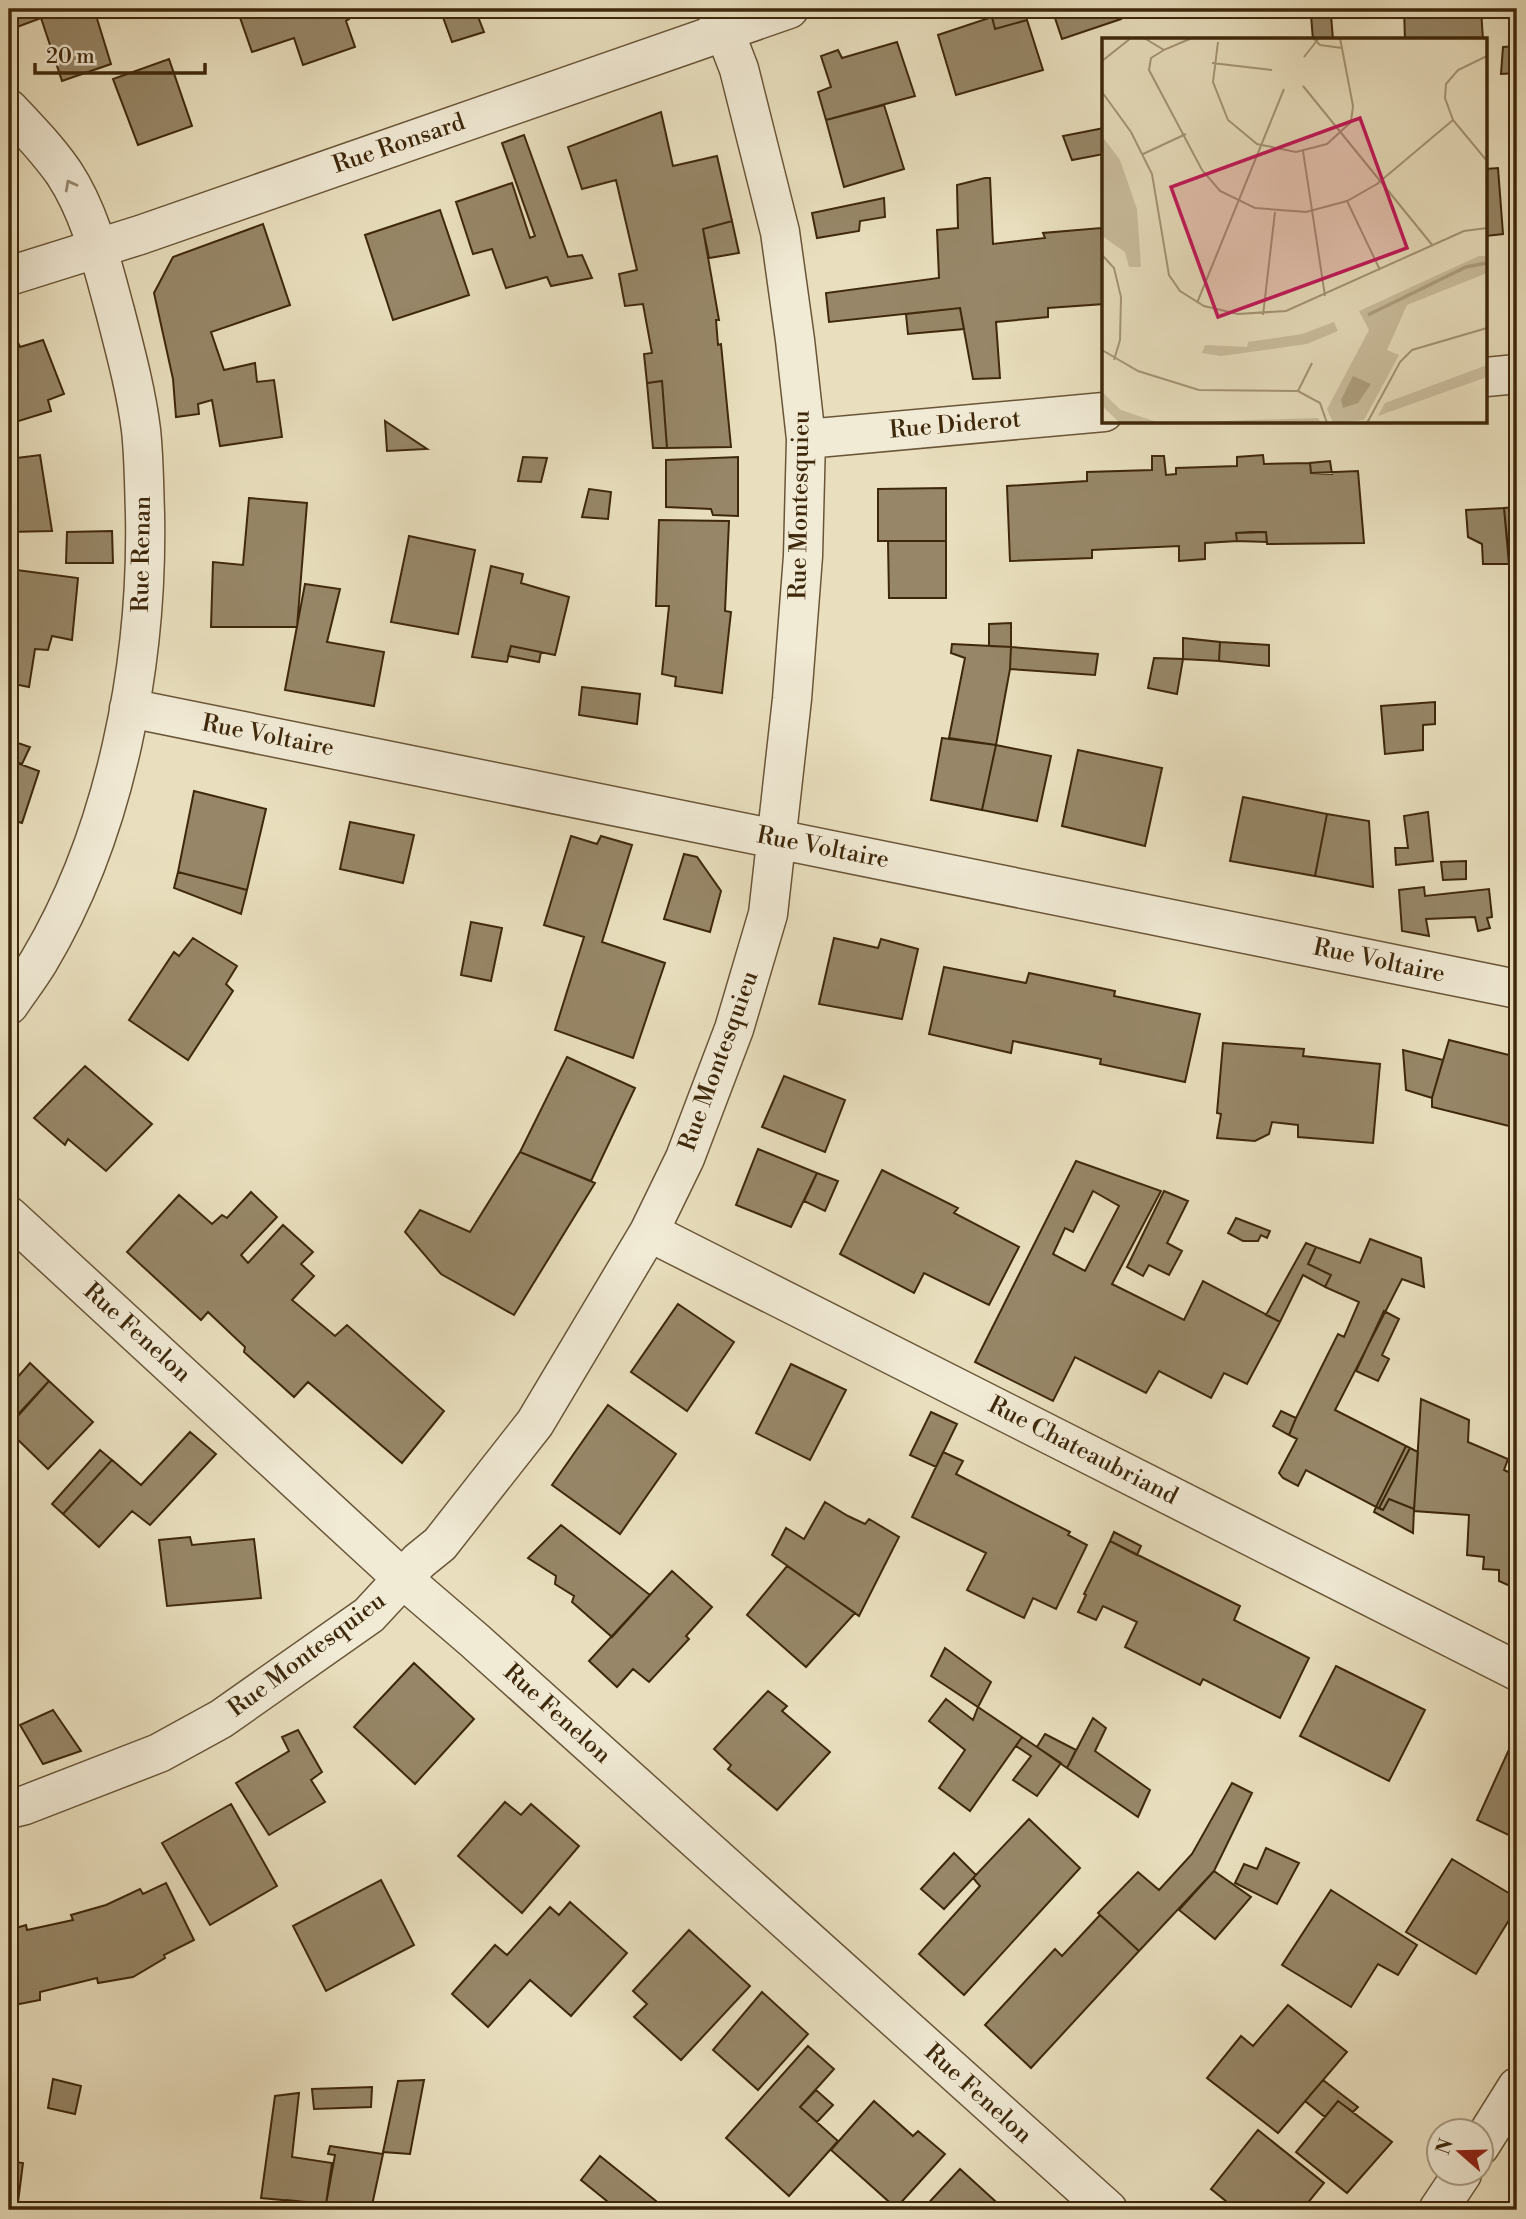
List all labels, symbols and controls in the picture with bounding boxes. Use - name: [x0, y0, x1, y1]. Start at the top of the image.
- scale bar: [35, 32, 205, 76]
- inset map: [1102, 38, 1488, 424]
- text: 20 m: [46, 44, 95, 70]
- street label: Rue Ronsard: [329, 107, 469, 181]
- one-way arrow: [65, 179, 78, 192]
- street label: Rue Diderot: [888, 404, 1022, 446]
- street label: Rue Montesquieu: [783, 410, 817, 600]
- street label: Rue Renan: [126, 495, 158, 613]
- street label: Rue Voltaire: [199, 708, 337, 764]
- street label: Rue Voltaire: [754, 820, 892, 876]
- street label: Rue Voltaire: [1310, 932, 1448, 990]
- street label: Rue Montesquieu: [672, 967, 766, 1155]
- street label: Rue Fenelon: [77, 1277, 197, 1389]
- street label: Rue Chateaubriand: [983, 1390, 1183, 1512]
- street label: Rue Montesquieu: [222, 1586, 392, 1724]
- street label: Rue Fenelon: [497, 1658, 617, 1770]
- street label: Rue Fenelon: [918, 2038, 1038, 2150]
- north arrow: [1424, 2118, 1494, 2188]
- text: N: [1431, 2135, 1459, 2158]

